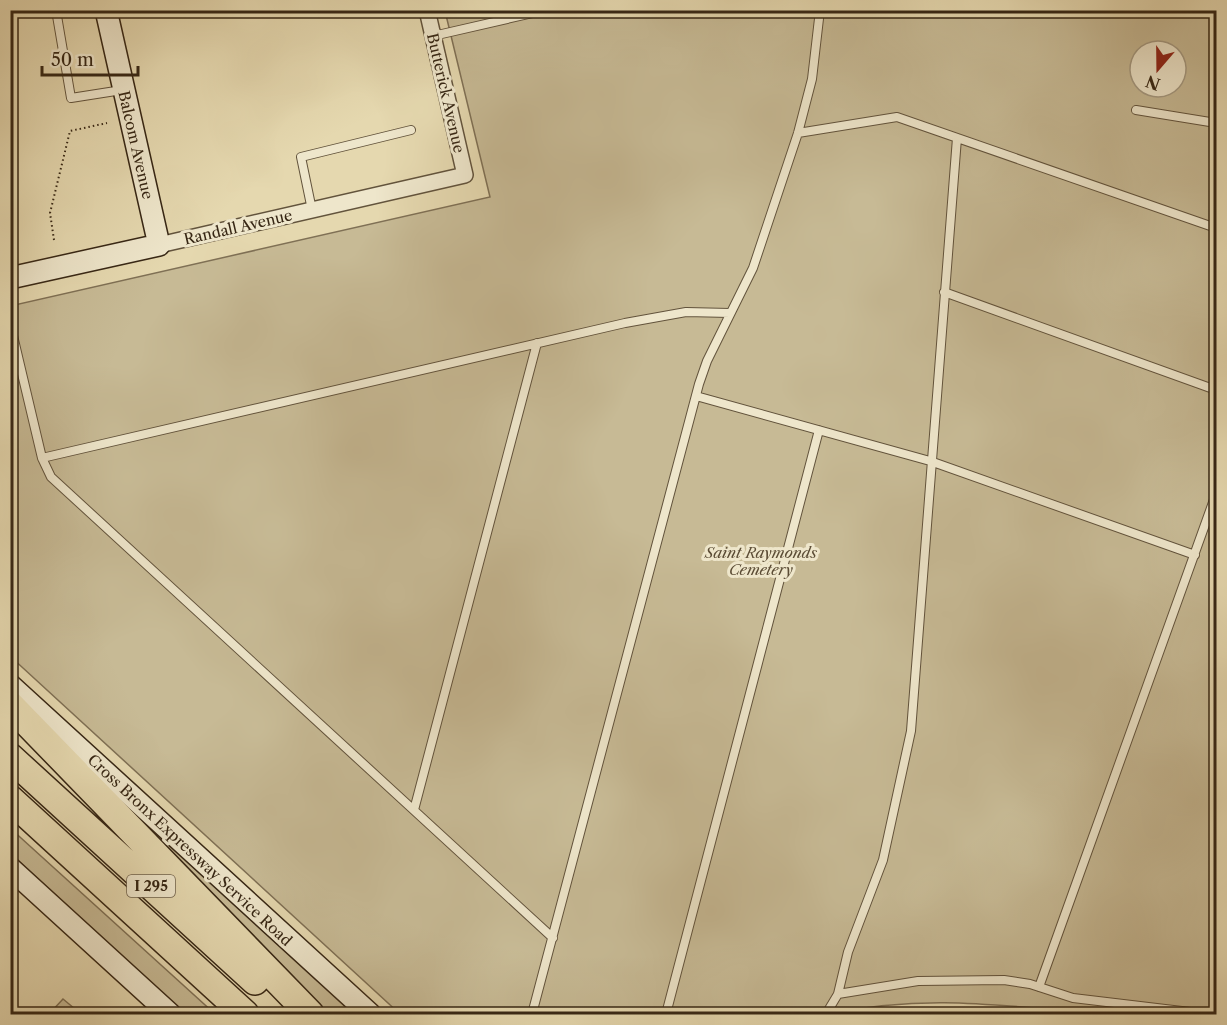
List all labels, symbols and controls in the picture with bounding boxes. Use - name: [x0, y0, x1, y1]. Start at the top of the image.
- street label: Butterick Avenue: [423, 31, 469, 155]
- scale bar: [42, 39, 138, 77]
- north arrow: [1128, 39, 1188, 99]
- text: 50 m: [51, 49, 94, 71]
- text: N: [1143, 71, 1163, 95]
- street label: Balcom Avenue: [114, 89, 158, 201]
- street label: Randall Avenue: [182, 205, 294, 249]
- park label: Saint Raymonds Cemetery: [704, 543, 818, 579]
- street label: Cross Bronx Expressway Service Road: [84, 750, 296, 950]
- road number: I 295: [127, 875, 175, 897]

